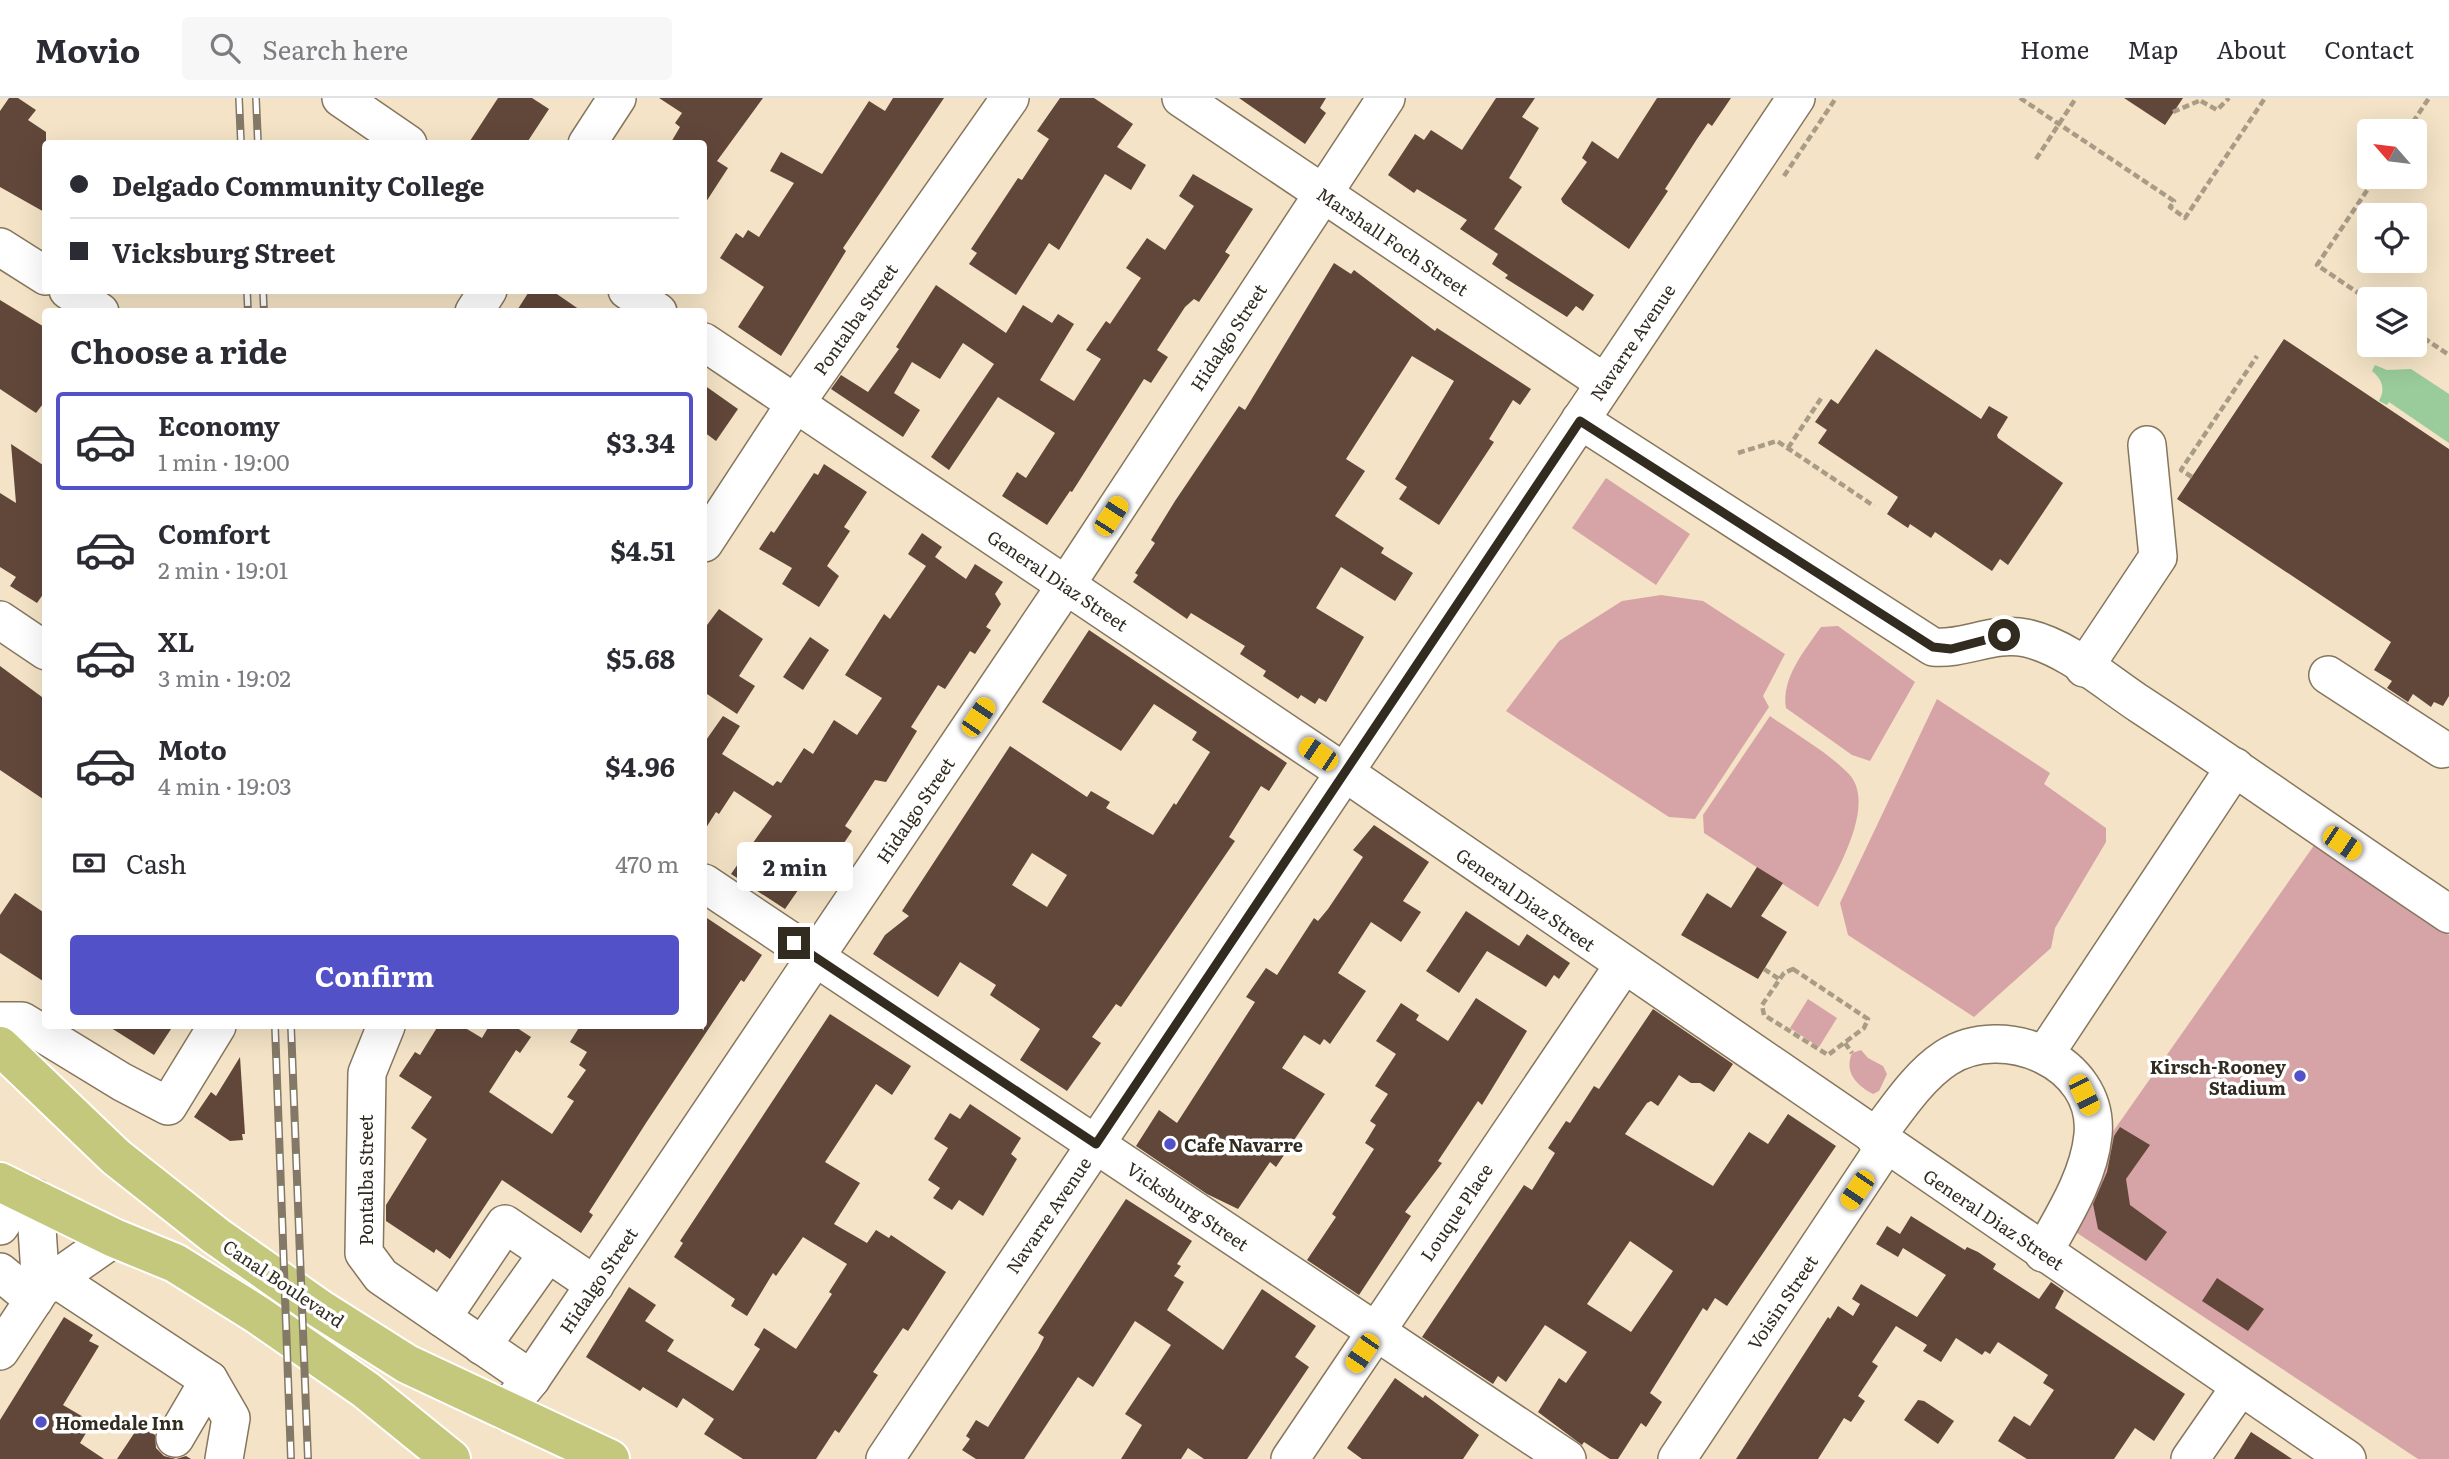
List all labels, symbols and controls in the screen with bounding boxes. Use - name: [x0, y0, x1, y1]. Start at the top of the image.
- search box: [182, 17, 672, 80]
- text: Movio: [35, 24, 140, 73]
- icon: search: [206, 29, 244, 67]
- text: Search here: [262, 29, 408, 68]
- text: Home: [2020, 31, 2089, 66]
- text: Map: [2127, 31, 2178, 66]
- text: About: [2216, 31, 2286, 66]
- text: Contact: [2324, 31, 2414, 66]
- north arrow: [2357, 119, 2427, 189]
- map controls: [2357, 119, 2427, 357]
- text: Delgado Community College: [112, 165, 484, 204]
- street label: Marshall Foch Street: [1312, 180, 1475, 302]
- button: locate: [2357, 203, 2427, 273]
- text: Vicksburg Street: [112, 232, 335, 271]
- street label: Pontalba Street: [806, 257, 904, 380]
- street label: Hidalgo Street: [1183, 277, 1273, 396]
- street label: Navarre Avenue: [1583, 278, 1681, 406]
- button: layers: [2357, 287, 2427, 357]
- text: Choose a ride: [70, 326, 287, 374]
- text: Economy: [158, 405, 280, 444]
- icon: car: [74, 410, 137, 473]
- text: $3.34: [606, 422, 675, 461]
- text: 1 min · 19:00: [158, 444, 290, 478]
- car: [1091, 493, 1132, 539]
- text: Comfort: [158, 513, 270, 552]
- icon: car: [74, 518, 137, 581]
- street label: General Diaz Street: [982, 523, 1134, 638]
- text: $4.51: [610, 530, 675, 569]
- text: 2 min · 19:01: [158, 552, 288, 586]
- route start: [1988, 619, 2020, 651]
- text: XL: [158, 621, 195, 660]
- icon: car: [74, 626, 137, 689]
- text: $5.68: [606, 638, 675, 677]
- text: 3 min · 19:02: [158, 660, 291, 694]
- car: [958, 694, 999, 740]
- text: Moto: [158, 729, 227, 768]
- icon: car: [74, 734, 137, 797]
- car: [1295, 734, 1342, 774]
- text: $4.96: [605, 746, 675, 785]
- street label: Hidalgo Street: [869, 751, 961, 869]
- text: 4 min · 19:03: [158, 768, 292, 802]
- car: [2319, 823, 2366, 863]
- street label: General Diaz Street: [1451, 841, 1602, 958]
- callout: 2 min: [736, 842, 852, 890]
- text: Cash: [126, 843, 187, 882]
- icon: cash: [70, 844, 108, 882]
- text: 470 m: [615, 846, 679, 880]
- text: 2 min: [763, 849, 827, 883]
- route end: [778, 927, 810, 959]
- button: Confirm: [70, 935, 679, 1015]
- place label: Kirsch-Rooney Stadium: [2150, 1053, 2286, 1101]
- marker: Kirsch-Rooney Stadium: [2292, 1068, 2308, 1084]
- car: [2066, 1072, 2103, 1118]
- street label: Pontalba Street: [352, 1114, 379, 1246]
- place label: Cafe Navarre: [1184, 1131, 1303, 1158]
- marker: Cafe Navarre: [1162, 1136, 1178, 1152]
- street label: Navarre Avenue: [999, 1151, 1097, 1279]
- street label: Vicksburg Street: [1121, 1155, 1255, 1257]
- street label: Louque Place: [1413, 1158, 1499, 1266]
- street label: General Diaz Street: [1918, 1162, 2070, 1277]
- car: [1837, 1167, 1878, 1213]
- street label: Hidalgo Street: [552, 1221, 644, 1339]
- street label: Canal Boulevard: [218, 1232, 350, 1334]
- street label: Voisin Street: [1740, 1249, 1824, 1355]
- car: [1342, 1330, 1383, 1376]
- place label: Homedale Inn: [55, 1409, 184, 1436]
- marker: Homedale Inn: [33, 1414, 49, 1430]

